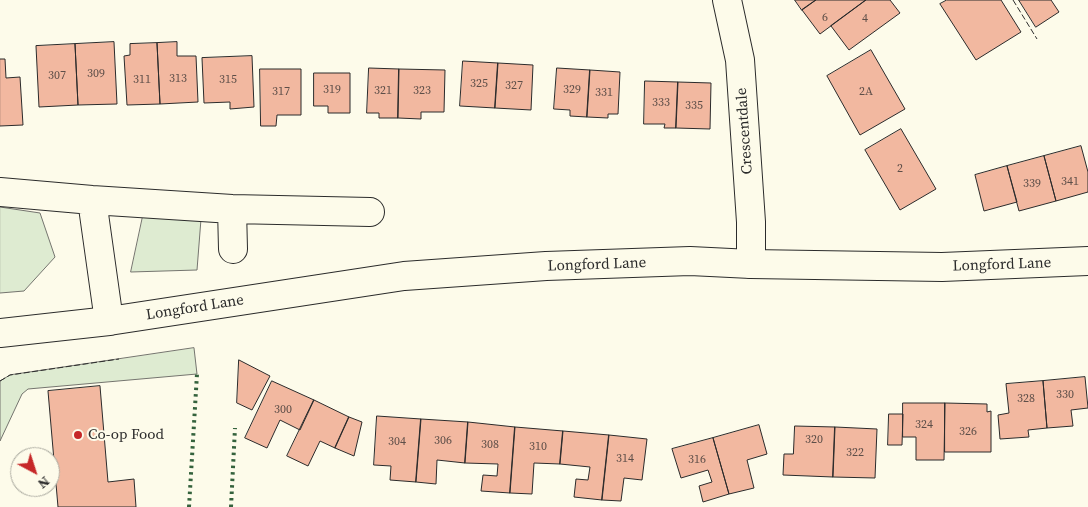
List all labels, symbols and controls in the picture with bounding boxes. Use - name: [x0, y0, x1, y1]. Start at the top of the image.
- house number: 6: [822, 11, 828, 25]
- house number: 4: [862, 12, 868, 26]
- house number: 309: [87, 67, 105, 81]
- house number: 307: [48, 69, 66, 83]
- house number: 313: [169, 72, 187, 86]
- house number: 311: [133, 73, 151, 87]
- house number: 315: [219, 73, 237, 87]
- house number: 325: [470, 77, 488, 91]
- house number: 327: [505, 79, 523, 93]
- house number: 319: [323, 83, 341, 97]
- house number: 329: [563, 83, 581, 97]
- house number: 321: [374, 84, 392, 98]
- house number: 323: [413, 84, 431, 98]
- house number: 317: [272, 85, 290, 99]
- house number: 2A: [859, 85, 873, 99]
- house number: 331: [595, 86, 613, 100]
- street label: Crescentdale: [733, 87, 757, 175]
- house number: 333: [652, 96, 670, 110]
- house number: 335: [685, 99, 703, 113]
- house number: 2: [897, 162, 903, 176]
- house number: 341: [1061, 175, 1079, 189]
- house number: 339: [1023, 177, 1041, 191]
- street label: Longford Lane: [547, 254, 647, 276]
- street label: Longford Lane: [952, 254, 1052, 276]
- street label: Longford Lane: [145, 291, 245, 325]
- house number: 330: [1056, 388, 1074, 402]
- house number: 328: [1017, 392, 1035, 406]
- house number: 300: [274, 403, 292, 417]
- house number: 324: [915, 418, 933, 432]
- house number: 326: [959, 425, 977, 439]
- place label: Co-op Food: [88, 426, 164, 444]
- marker: Co-op Food: [72, 429, 84, 441]
- house number: 320: [805, 433, 823, 447]
- house number: 306: [434, 434, 452, 448]
- house number: 304: [388, 435, 406, 449]
- house number: 308: [481, 438, 499, 452]
- house number: 310: [529, 440, 547, 454]
- house number: 322: [846, 446, 864, 460]
- north arrow: [10, 447, 60, 497]
- house number: 314: [616, 452, 634, 466]
- house number: 316: [688, 453, 706, 467]
- text: N: [34, 472, 54, 494]

